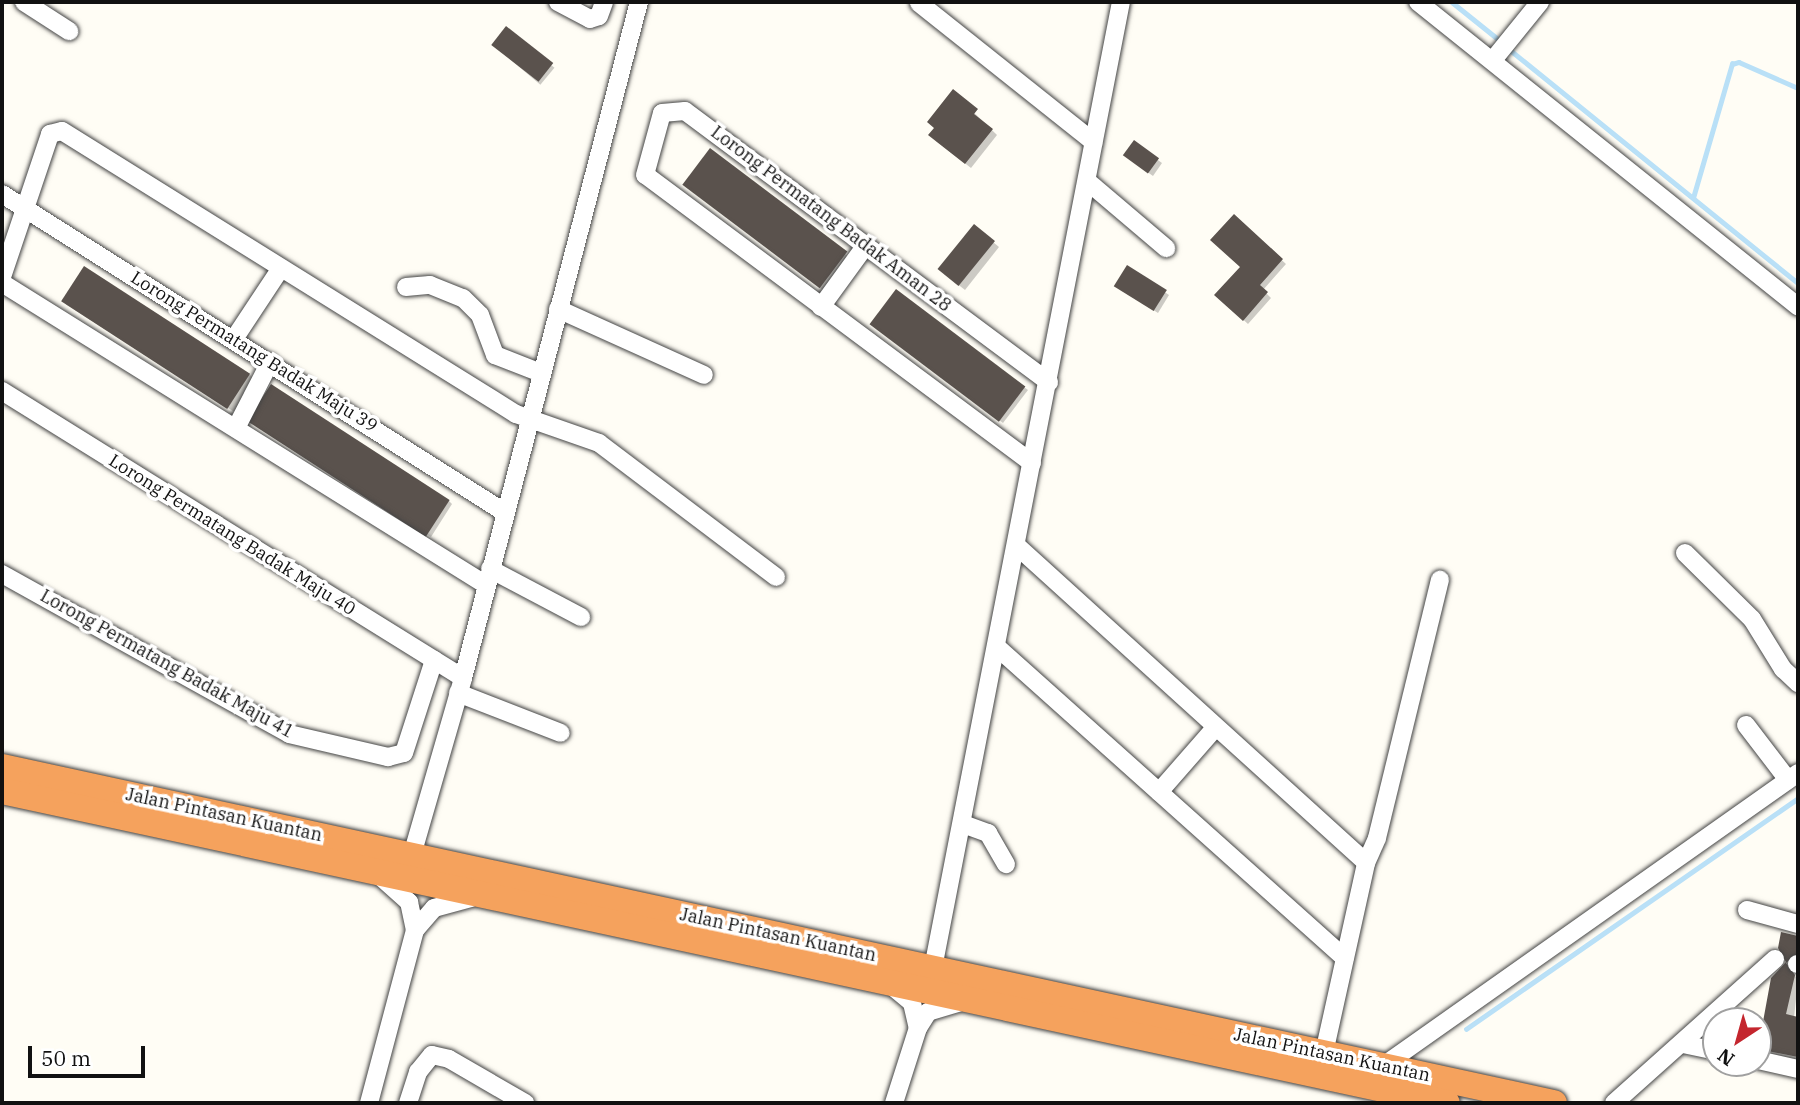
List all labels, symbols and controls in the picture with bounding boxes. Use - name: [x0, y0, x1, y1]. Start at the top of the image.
- street label: Lorong Permatang Badak Aman 28: [707, 121, 955, 317]
- street label: Lorong Permatang Badak Maju 39: [127, 267, 381, 437]
- street label: Lorong Permatang Badak Maju 40: [105, 450, 359, 620]
- street label: Lorong Permatang Badak Maju 41: [36, 585, 298, 743]
- street label: Jalan Pintasan Kuantan: [124, 784, 324, 846]
- street label: Jalan Pintasan Kuantan: [678, 904, 878, 966]
- north arrow: [1702, 1007, 1772, 1077]
- street label: Jalan Pintasan Kuantan: [1232, 1024, 1432, 1086]
- scale bar: [32, 1032, 149, 1076]
- text: N: [1713, 1043, 1739, 1071]
- text: 50 m: [41, 1044, 91, 1072]

